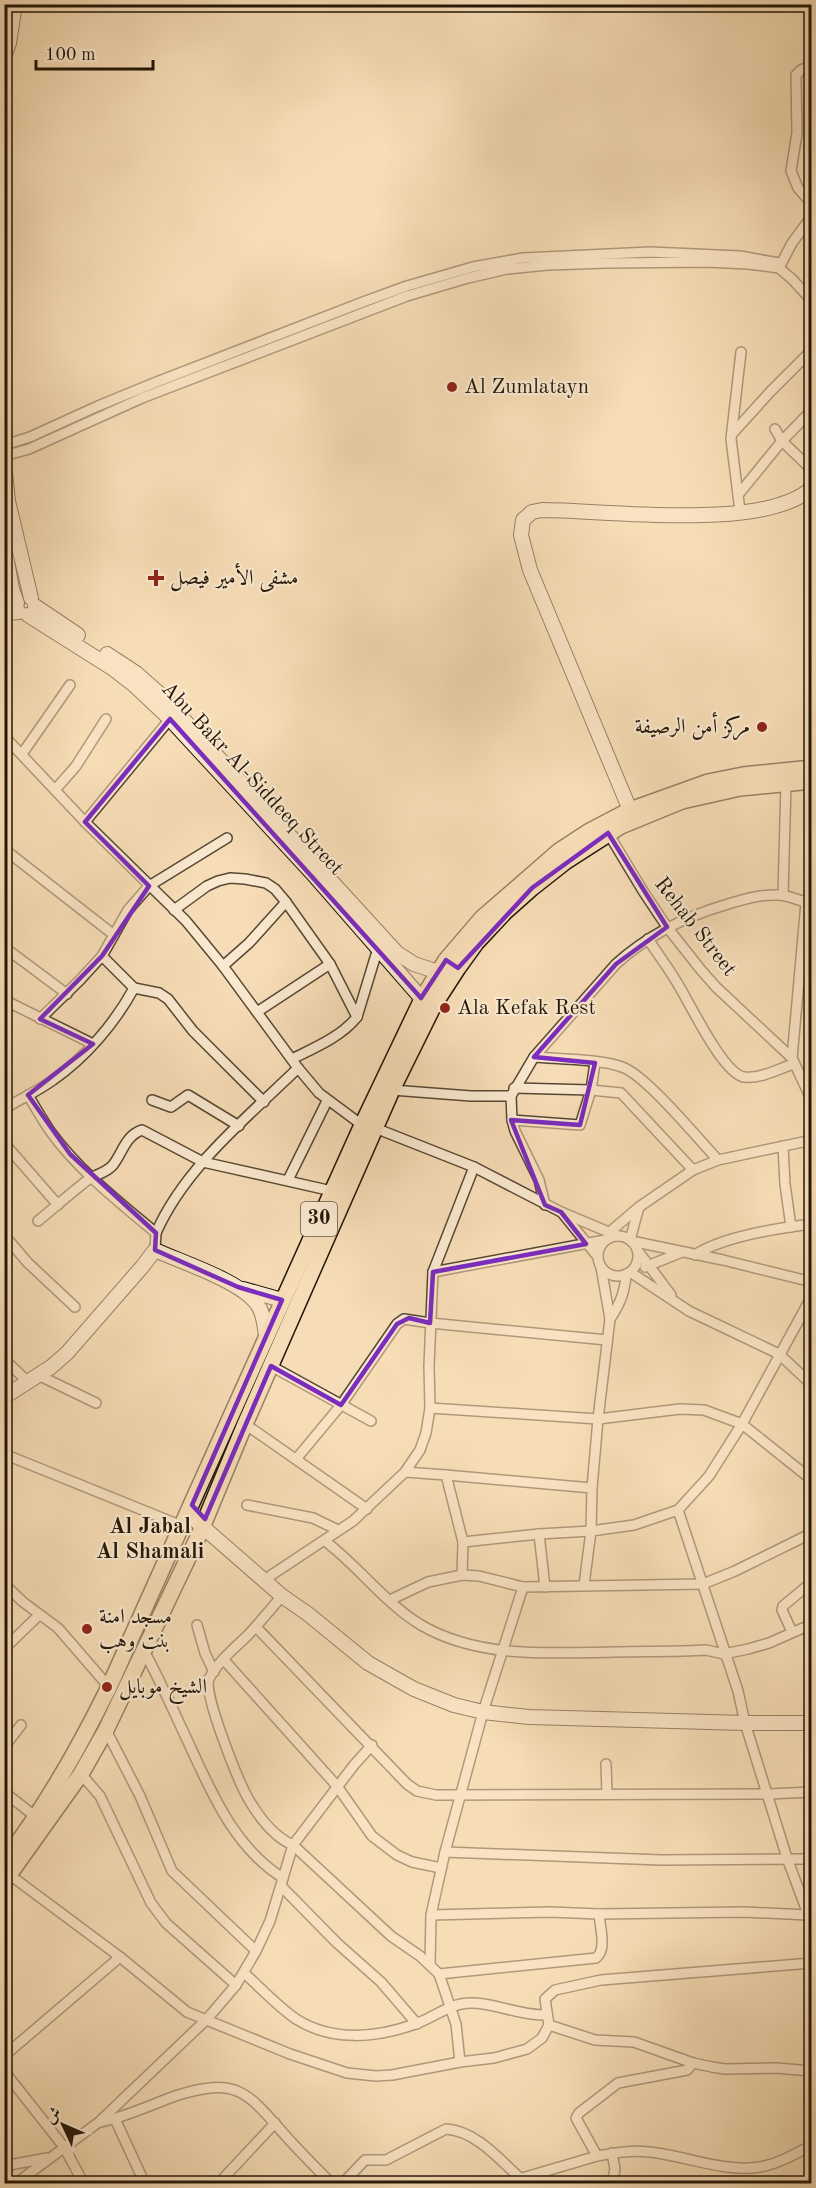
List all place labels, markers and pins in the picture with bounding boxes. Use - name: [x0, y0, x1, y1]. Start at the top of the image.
- place label: Al Zumlatayn: [464, 377, 589, 398]
- marker: Al Zumlatayn: [445, 380, 459, 394]
- place label: مشفى الأمير فيصل: [170, 562, 299, 592]
- marker: مشفى الأمير فيصل: [147, 569, 165, 587]
- place label: مركز أمن الرصيفة: [635, 711, 750, 741]
- marker: مركز أمن الرصيفة: [755, 720, 769, 734]
- place label: Ala Kefak Rest: [457, 998, 596, 1019]
- marker: Ala Kefak Rest: [438, 1001, 452, 1015]
- place label: مسجد امنة بنت وهب: [99, 1607, 172, 1654]
- marker: مسجد امنة بنت وهب: [80, 1622, 94, 1636]
- place label: الشيخ موبايل: [119, 1677, 207, 1705]
- marker: الشيخ موبايل: [100, 1680, 114, 1694]

